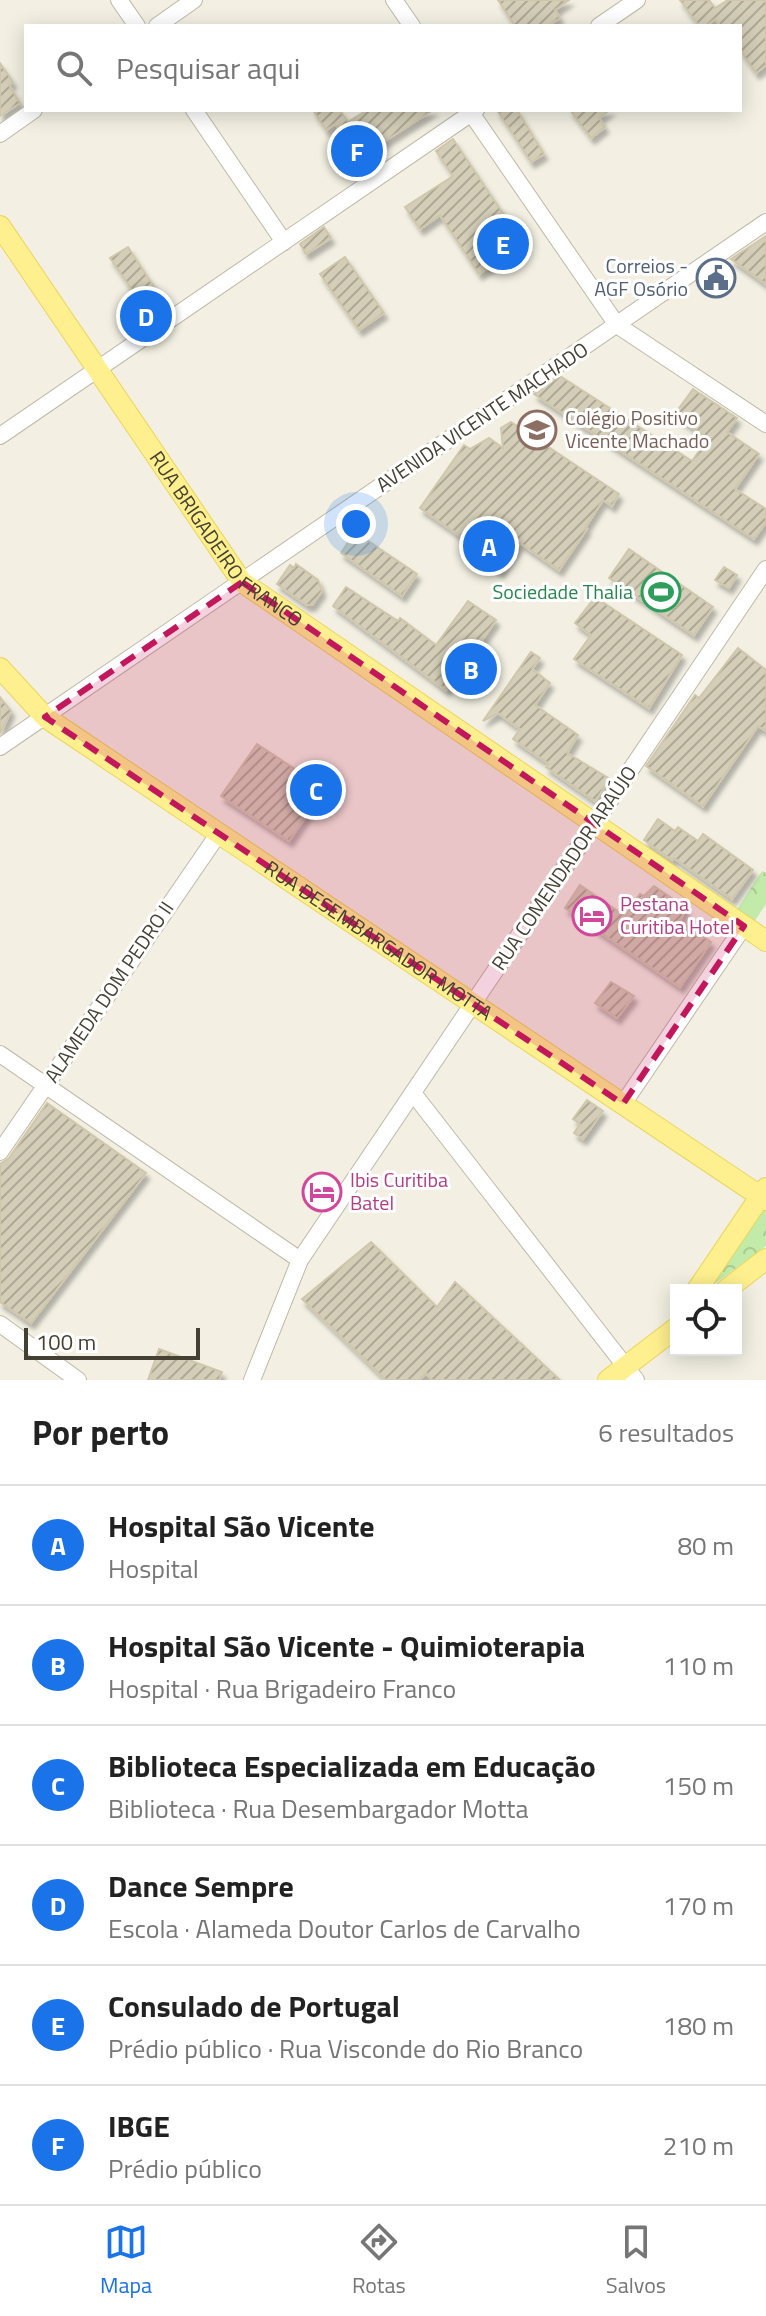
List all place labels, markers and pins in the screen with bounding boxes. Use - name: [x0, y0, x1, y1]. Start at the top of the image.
- pin: F: [331, 121, 383, 181]
- pin: E: [477, 214, 529, 274]
- place label: Correios - AGF Osório: [594, 250, 688, 304]
- public building icon: Correios - AGF Osório: [695, 257, 737, 299]
- pin: D: [120, 286, 172, 346]
- place label: Colégio Positivo Vicente Machado: [565, 402, 709, 456]
- school or university icon: Colégio Positivo Vicente Machado: [516, 409, 558, 451]
- pin: A: [463, 516, 515, 576]
- sports icon: Sociedade Thalia: [640, 571, 682, 613]
- place label: Sociedade Thalia: [492, 576, 633, 607]
- pin: B: [445, 639, 497, 699]
- pin: C: [290, 760, 342, 820]
- place label: Pestana Curitiba Hotel: [620, 888, 735, 942]
- hotel icon: Pestana Curitiba Hotel: [571, 895, 613, 937]
- place label: Ibis Curitiba Batel: [350, 1164, 448, 1218]
- hotel icon: Ibis Curitiba Batel: [301, 1171, 343, 1213]

